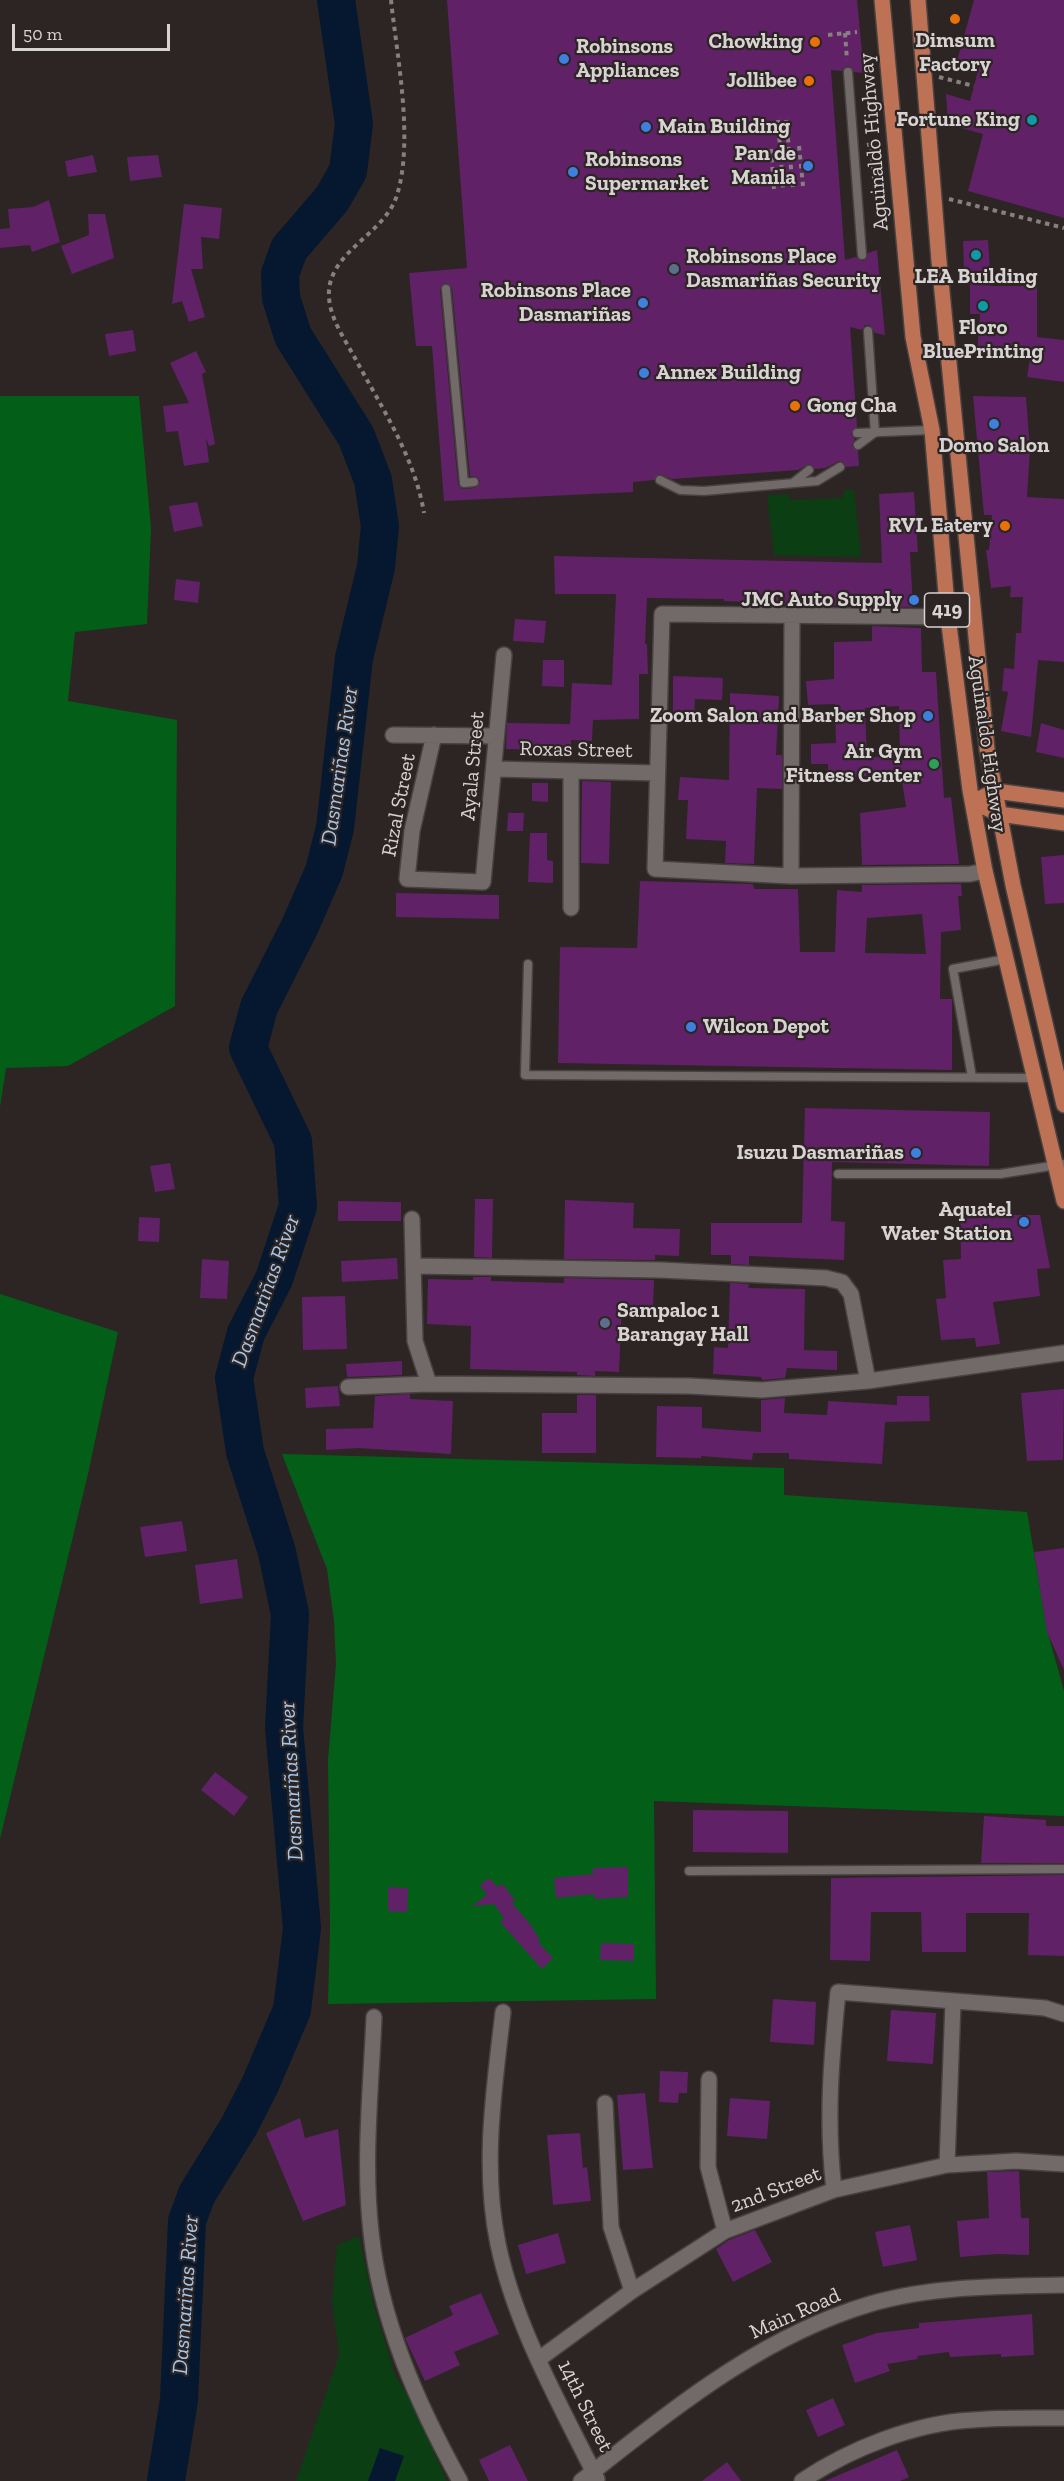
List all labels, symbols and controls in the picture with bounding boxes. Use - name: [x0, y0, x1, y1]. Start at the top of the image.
- scale bar: [15, 12, 172, 50]
- marker: Dimsum Factory: [948, 12, 962, 26]
- text: 50 m: [23, 23, 62, 45]
- place label: Dimsum Factory: [915, 28, 995, 78]
- place label: Chowking: [709, 29, 803, 55]
- place label: Robinsons Appliances: [576, 34, 679, 84]
- marker: Chowking: [808, 35, 822, 49]
- marker: Robinsons Appliances: [557, 52, 571, 66]
- street label: Aguinaldo Highway: [854, 52, 894, 232]
- place label: Jollibee: [726, 68, 797, 94]
- marker: Jollibee: [802, 74, 816, 88]
- place label: Fortune King: [896, 107, 1020, 133]
- marker: Fortune King: [1025, 113, 1039, 127]
- place label: Main Building: [658, 114, 790, 140]
- marker: Main Building: [639, 120, 653, 134]
- place label: Pan de Manila: [731, 141, 796, 191]
- place label: Robinsons Supermarket: [585, 147, 709, 197]
- marker: Pan de Manila: [801, 159, 815, 173]
- marker: Robinsons Supermarket: [566, 165, 580, 179]
- place label: Robinsons Place Dasmariñas Security: [686, 244, 881, 294]
- marker: LEA Building: [969, 248, 983, 262]
- marker: Robinsons Place Dasmariñas Security: [667, 262, 681, 276]
- place label: LEA Building: [915, 264, 1037, 290]
- place label: Robinsons Place Dasmariñas: [481, 278, 631, 328]
- marker: Robinsons Place Dasmariñas: [636, 296, 650, 310]
- marker: Floro BluePrinting: [976, 299, 990, 313]
- place label: Floro BluePrinting: [923, 315, 1043, 365]
- place label: Annex Building: [656, 360, 801, 386]
- marker: Annex Building: [637, 366, 651, 380]
- place label: Gong Cha: [807, 393, 897, 419]
- marker: Gong Cha: [788, 399, 802, 413]
- marker: Domo Salon: [987, 417, 1001, 431]
- place label: Domo Salon: [939, 433, 1049, 459]
- place label: RVL Eatery: [888, 513, 993, 539]
- marker: RVL Eatery: [998, 519, 1012, 533]
- place label: JMC Auto Supply: [741, 587, 902, 613]
- marker: JMC Auto Supply: [907, 593, 921, 607]
- road number: 419: [924, 593, 970, 627]
- street label: Aguinaldo Highway: [962, 654, 1012, 834]
- water label: Dasmariñas River: [316, 685, 364, 847]
- place label: Zoom Salon and Barber Shop: [650, 703, 916, 729]
- marker: Zoom Salon and Barber Shop: [921, 709, 935, 723]
- street label: Ayala Street: [456, 710, 490, 822]
- street label: Roxas Street: [519, 736, 633, 764]
- place label: Air Gym Fitness Center: [786, 739, 922, 789]
- street label: Rizal Street: [377, 751, 421, 859]
- marker: Air Gym Fitness Center: [927, 757, 941, 771]
- place label: Wilcon Depot: [703, 1014, 829, 1040]
- marker: Wilcon Depot: [684, 1020, 698, 1034]
- place label: Isuzu Dasmariñas: [736, 1140, 904, 1166]
- marker: Isuzu Dasmariñas: [909, 1146, 923, 1160]
- place label: Aquatel Water Station: [881, 1197, 1012, 1247]
- water label: Dasmariñas River: [226, 1211, 306, 1371]
- marker: Aquatel Water Station: [1017, 1215, 1031, 1229]
- place label: Sampaloc 1 Barangay Hall: [617, 1298, 749, 1348]
- marker: Sampaloc 1 Barangay Hall: [598, 1316, 612, 1330]
- water label: Dasmariñas River: [275, 1701, 309, 1861]
- street label: 2nd Street: [727, 2161, 825, 2219]
- water label: Dasmariñas River: [167, 2214, 205, 2376]
- street label: Main Road: [746, 2283, 844, 2345]
- street label: 14th Street: [552, 2356, 618, 2456]

